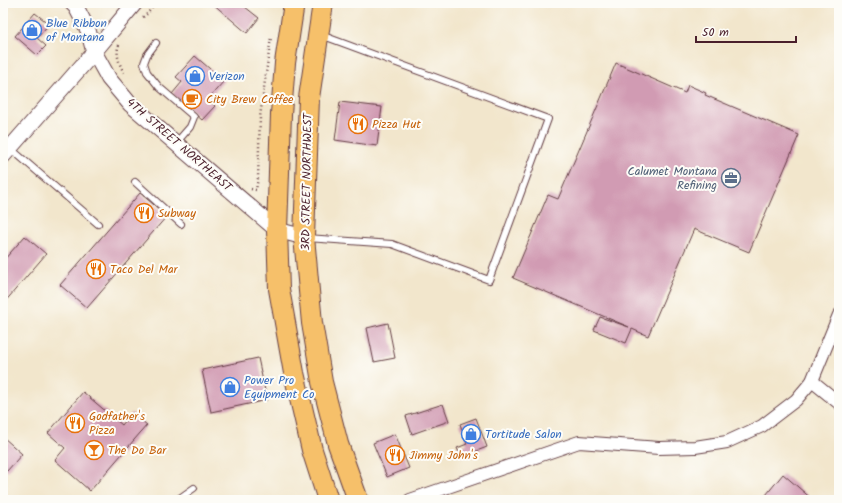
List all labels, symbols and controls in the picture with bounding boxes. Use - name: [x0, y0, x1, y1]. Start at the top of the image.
- place label: Blue Ribbon of Montana: [46, 14, 107, 47]
- scale bar: [696, 18, 796, 44]
- shop icon: Blue Ribbon of Montana: [21, 19, 43, 41]
- text: 50 m: [702, 23, 729, 42]
- shop icon: Verizon: [184, 65, 206, 87]
- place label: Verizon: [209, 67, 245, 86]
- cafe icon: City Brew Coffee: [181, 88, 203, 110]
- place label: City Brew Coffee: [206, 90, 294, 109]
- street label: 4TH STREET NORTHEAST: [122, 94, 237, 197]
- street label: 3RD STREET NORTHWEST: [296, 111, 318, 251]
- restaurant icon: Pizza Hut: [347, 113, 369, 135]
- place label: Pizza Hut: [372, 115, 421, 134]
- place label: Calumet Montana Refining: [627, 162, 717, 195]
- office icon: Calumet Montana Refining: [720, 167, 742, 189]
- restaurant icon: Subway: [133, 202, 155, 224]
- place label: Subway: [158, 204, 196, 223]
- restaurant icon: Taco Del Mar: [85, 258, 107, 280]
- place label: Taco Del Mar: [110, 260, 179, 279]
- place label: Power Pro Equipment Co: [244, 371, 315, 404]
- shop icon: Power Pro Equipment Co: [219, 376, 241, 398]
- place label: Godfather's Pizza: [89, 407, 145, 440]
- restaurant icon: Godfather's Pizza: [64, 412, 86, 434]
- shop icon: Tortitude Salon: [460, 423, 482, 445]
- place label: Tortitude Salon: [485, 425, 562, 444]
- bar icon: The Do Bar: [83, 439, 105, 461]
- place label: The Do Bar: [108, 441, 167, 460]
- restaurant icon: Jimmy John's: [384, 444, 406, 466]
- place label: Jimmy John's: [409, 446, 478, 465]

